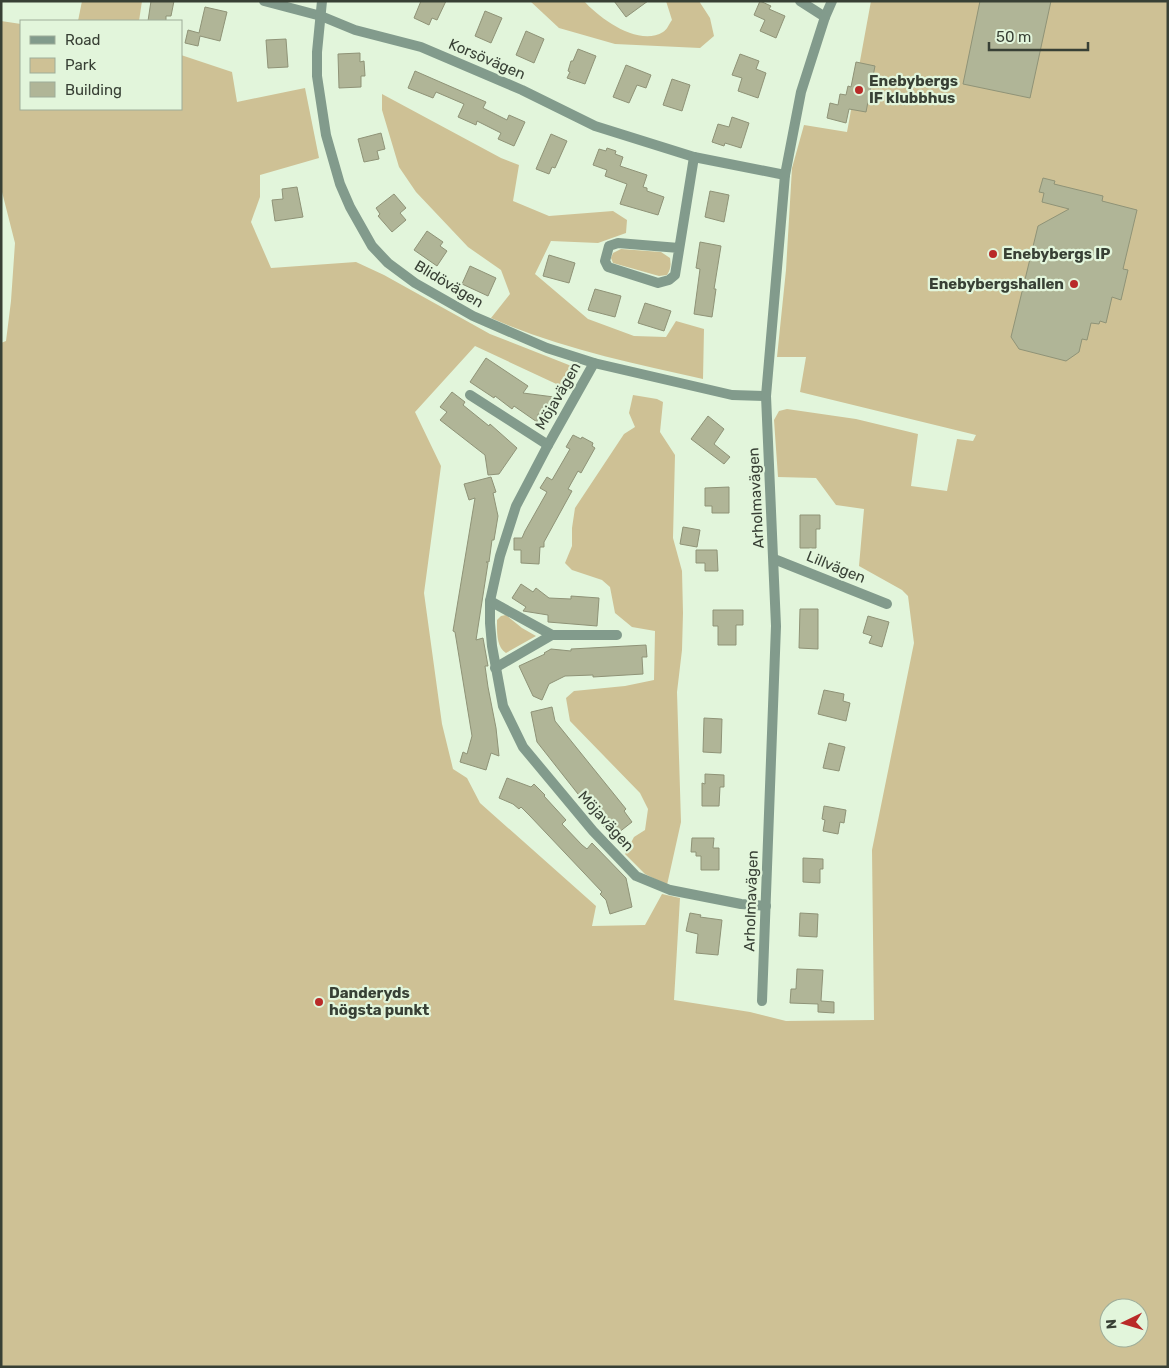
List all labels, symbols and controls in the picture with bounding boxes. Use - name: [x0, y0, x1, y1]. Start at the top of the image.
- legend: [20, 20, 182, 110]
- scale bar: [989, 20, 1088, 52]
- text: 50 m: [996, 28, 1031, 46]
- text: Road: [65, 31, 101, 49]
- street label: Korsövägen: [446, 35, 528, 83]
- text: Park: [65, 56, 96, 74]
- place label: Enebybergs IF klubbhus: [869, 72, 958, 107]
- text: Building: [65, 81, 122, 99]
- marker: Enebybergs IF klubbhus: [853, 84, 865, 96]
- place label: Enebybergs IP: [1003, 245, 1110, 263]
- marker: Enebybergs IP: [987, 248, 999, 260]
- street label: Blidövägen: [411, 256, 487, 312]
- place label: Enebybergshallen: [929, 275, 1064, 293]
- marker: Enebybergshallen: [1068, 278, 1080, 290]
- street label: Möjavägen: [531, 359, 585, 433]
- street label: Arholmavägen: [744, 447, 768, 549]
- street label: Lillvägen: [804, 547, 868, 587]
- street label: Möjavägen: [574, 787, 638, 855]
- street label: Arholmavägen: [740, 850, 762, 952]
- place label: Danderyds högsta punkt: [329, 984, 429, 1019]
- marker: Danderyds högsta punkt: [313, 996, 325, 1008]
- north arrow: [1099, 1298, 1149, 1348]
- text: N: [1103, 1318, 1120, 1330]

